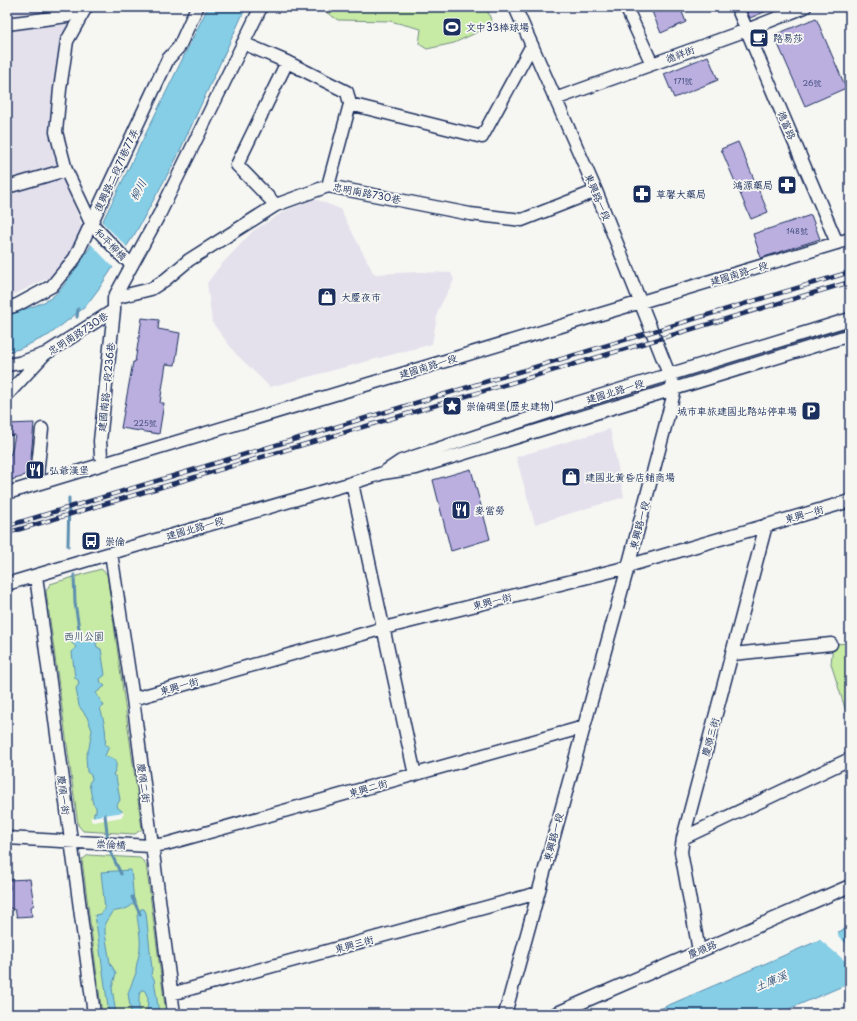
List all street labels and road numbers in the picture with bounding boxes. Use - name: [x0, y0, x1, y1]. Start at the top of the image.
- street label: 德祥街: [663, 41, 696, 66]
- street label: 德富路: [775, 108, 800, 142]
- street label: 復興路二段71巷77弄: [90, 126, 141, 214]
- street label: 東興路一段: [582, 171, 615, 223]
- street label: 忠明南路730巷: [332, 179, 404, 207]
- street label: 和平柳橋: [92, 224, 131, 263]
- street label: 建國南路一段: [708, 257, 770, 288]
- street label: 忠明南路730巷: [45, 307, 112, 358]
- street label: 建國南路一段236巷: [93, 340, 118, 433]
- street label: 建國南路一段: [397, 350, 459, 381]
- street label: 建國北路一段: [584, 375, 646, 406]
- street label: 東興路一段: [625, 499, 652, 551]
- street label: 東興一街: [783, 501, 825, 526]
- street label: 建國北路一段: [164, 512, 226, 543]
- street label: 東興一街: [471, 588, 513, 613]
- street label: 東興一街: [158, 673, 200, 698]
- street label: 慶順三街: [697, 716, 722, 758]
- street label: 慶順二街: [134, 762, 155, 804]
- street label: 慶順一街: [55, 774, 74, 816]
- street label: 東興二街: [347, 775, 389, 800]
- street label: 東興路一段: [539, 811, 566, 863]
- street label: 崇倫橋: [96, 835, 126, 852]
- street label: 東興三街: [333, 931, 375, 956]
- street label: 慶順路: [685, 936, 719, 961]

